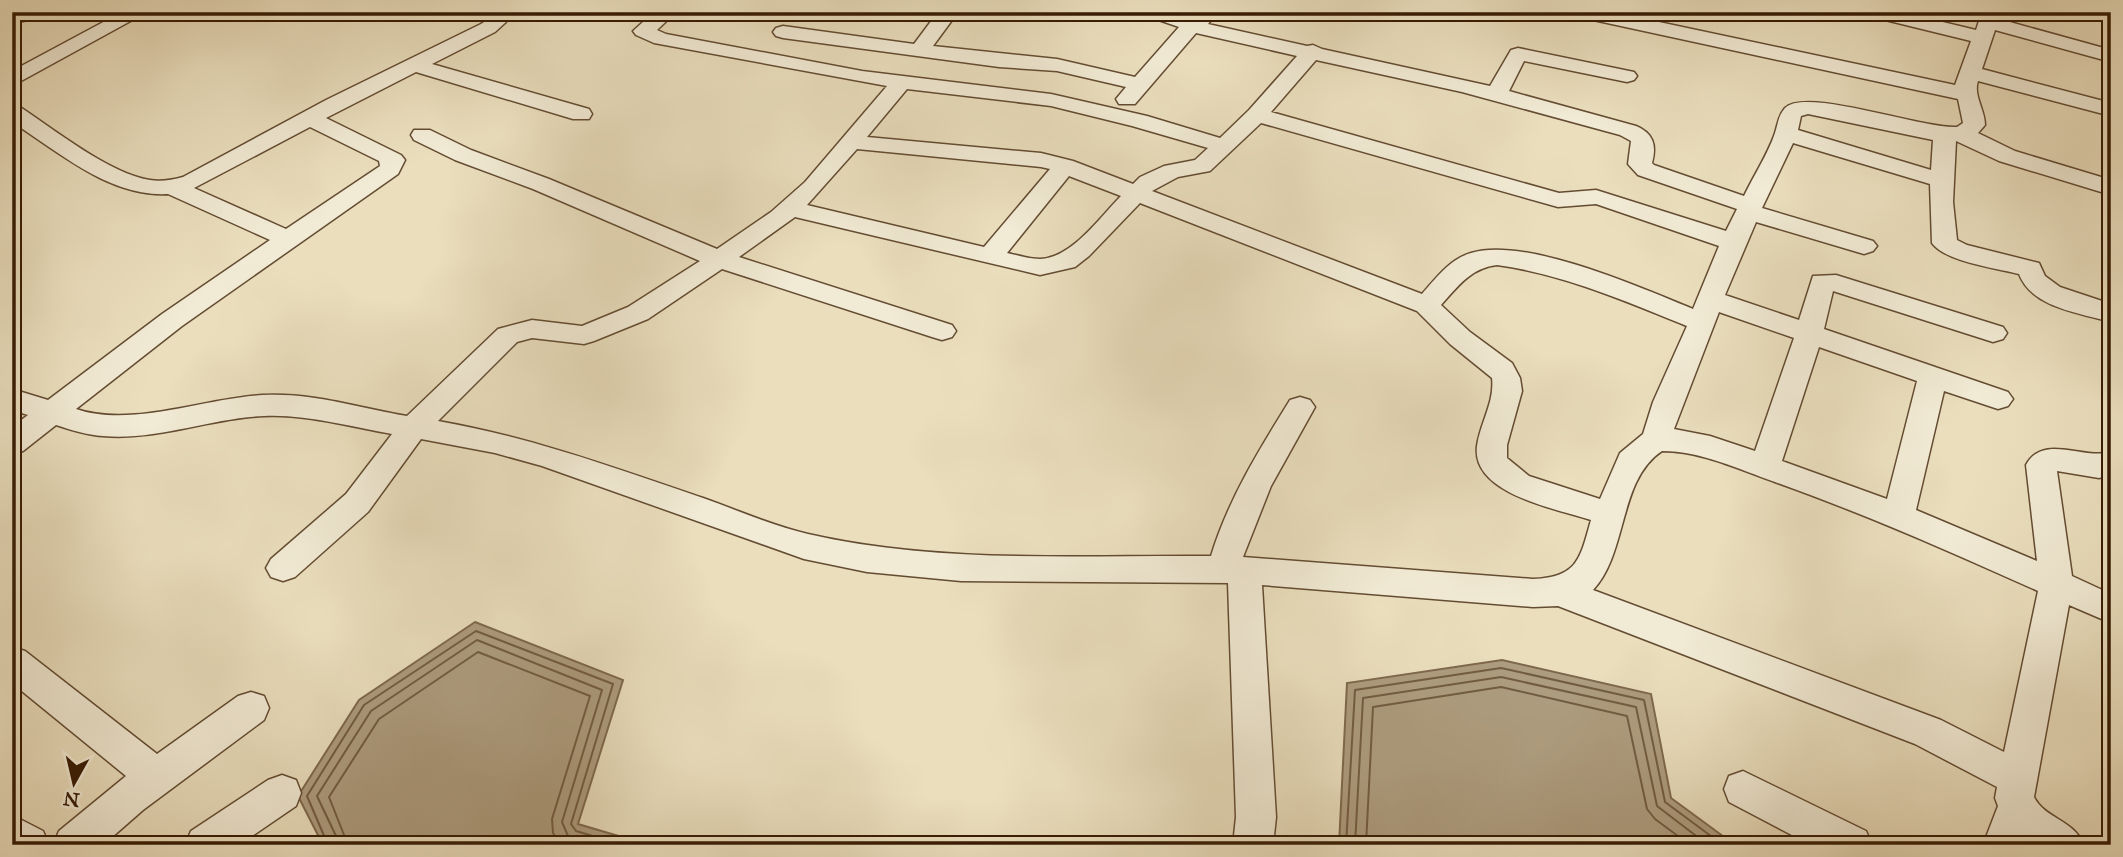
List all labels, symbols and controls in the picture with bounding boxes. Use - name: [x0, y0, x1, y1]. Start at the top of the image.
- north arrow: [38, 748, 108, 818]
- text: N: [62, 787, 81, 812]

